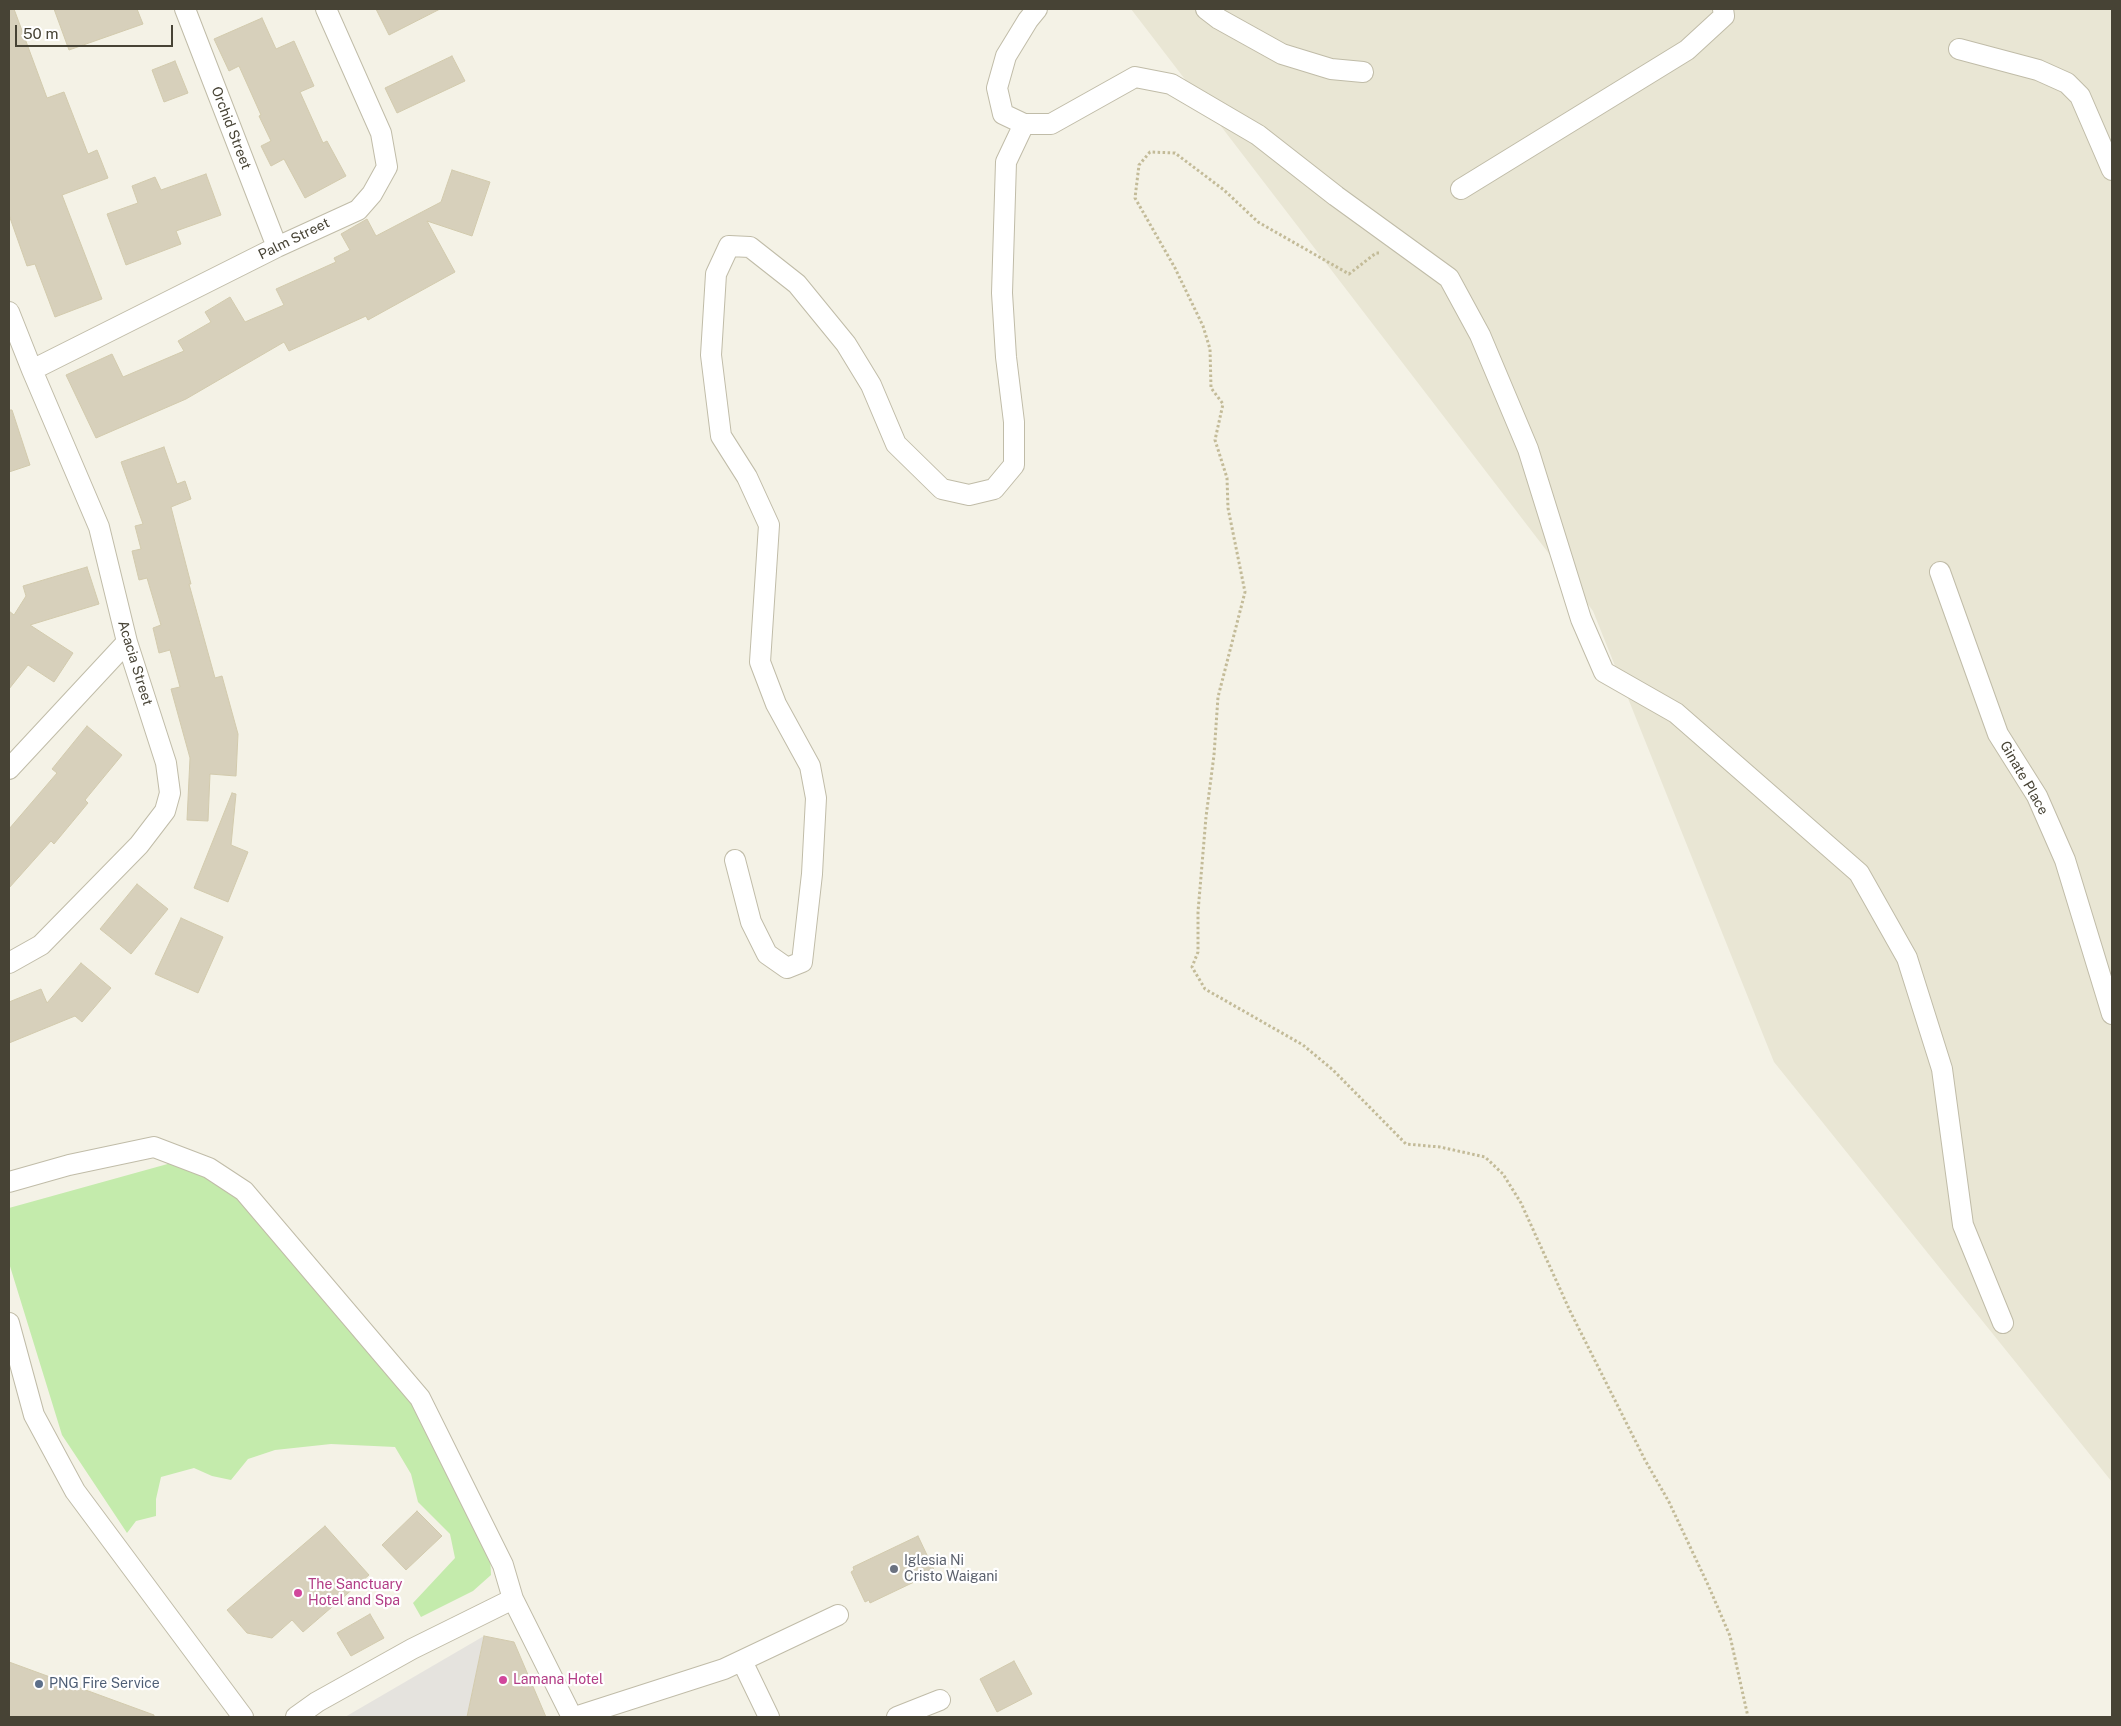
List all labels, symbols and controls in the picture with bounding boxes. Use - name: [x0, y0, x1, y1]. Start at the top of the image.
- scale bar: [18, 15, 175, 47]
- text: 50 m: [23, 25, 58, 42]
- street label: Orchid Street: [208, 84, 254, 172]
- street label: Palm Street: [256, 215, 332, 263]
- street label: Acacia Street: [114, 618, 156, 708]
- street label: Ginate Place: [1996, 738, 2052, 818]
- place label: Iglesia Ni Cristo Waigani: [904, 1553, 998, 1585]
- marker: Iglesia Ni Cristo Waigani: [888, 1563, 900, 1575]
- place label: The Sanctuary Hotel and Spa: [308, 1577, 403, 1610]
- marker: The Sanctuary Hotel and Spa: [292, 1587, 304, 1599]
- place label: Lamana Hotel: [513, 1672, 603, 1688]
- marker: Lamana Hotel: [497, 1674, 509, 1686]
- place label: PNG Fire Service: [49, 1676, 160, 1692]
- marker: PNG Fire Service: [33, 1678, 45, 1690]

